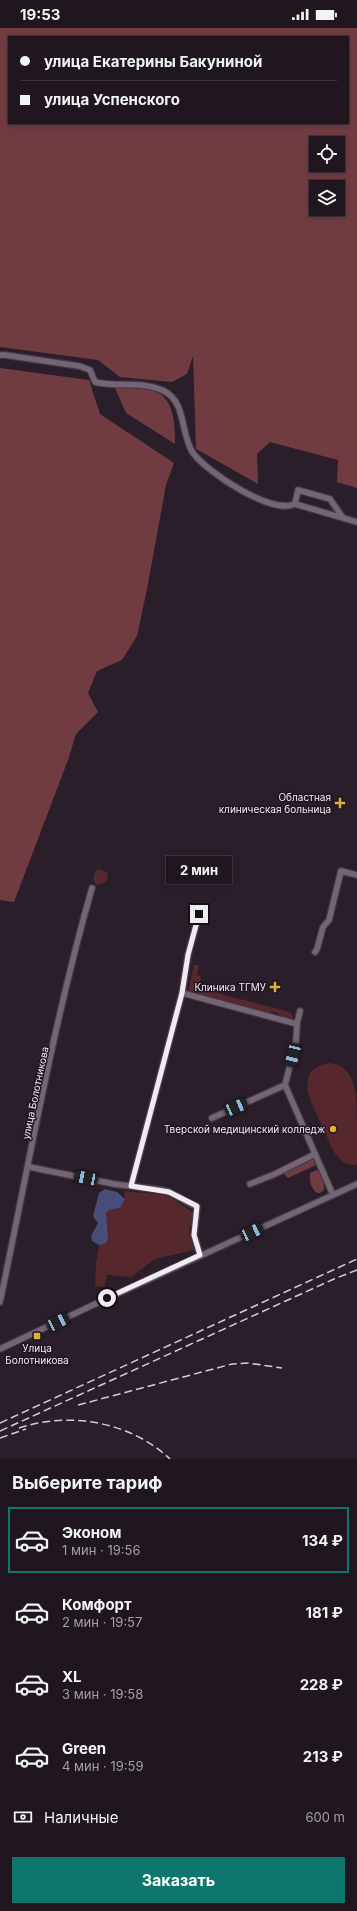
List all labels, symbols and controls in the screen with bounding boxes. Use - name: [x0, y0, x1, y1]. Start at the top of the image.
- text: 19:53: [20, 5, 61, 24]
- text: улица Екатерины Бакуниной: [44, 52, 262, 71]
- text: улица Успенского: [44, 90, 180, 109]
- map controls: [309, 136, 345, 216]
- button: locate: [309, 136, 345, 172]
- button: layers: [309, 180, 345, 216]
- place label: Областная клиническая больница: [219, 791, 331, 815]
- marker: Областная клиническая больница: [334, 797, 346, 809]
- callout: 2 мин: [166, 856, 232, 884]
- text: 2 мин: [180, 862, 218, 878]
- route end: [190, 905, 208, 923]
- place label: Клиника ТГМУ: [194, 981, 267, 993]
- marker: Клиника ТГМУ: [269, 981, 281, 993]
- car: [284, 1042, 302, 1068]
- street label: улица Болотникова: [19, 1046, 51, 1140]
- car: [223, 1097, 249, 1117]
- place label: Тверской медицинский колледж: [164, 1123, 325, 1135]
- marker: Тверской медицинский колледж: [328, 1124, 338, 1134]
- car: [73, 1170, 99, 1186]
- car: [239, 1221, 265, 1243]
- route start: [98, 1289, 116, 1307]
- car: [45, 1311, 71, 1333]
- marker: Улица Болотникова: [32, 1331, 42, 1341]
- place label: Улица Болотникова: [5, 1342, 69, 1366]
- text: Выберите тариф: [12, 1472, 163, 1493]
- icon: car: [14, 1522, 50, 1558]
- text: Эконом: [62, 1523, 121, 1542]
- text: 134 ₽: [302, 1531, 343, 1550]
- text: 1 мин · 19:56: [62, 1542, 140, 1558]
- icon: car: [14, 1594, 50, 1630]
- text: Комфорт: [62, 1595, 132, 1614]
- text: 181 ₽: [306, 1603, 343, 1622]
- text: 2 мин · 19:57: [62, 1614, 142, 1630]
- icon: car: [14, 1666, 50, 1702]
- text: XL: [62, 1667, 82, 1686]
- text: 228 ₽: [300, 1675, 343, 1694]
- text: 3 мин · 19:58: [62, 1686, 143, 1702]
- icon: car: [14, 1738, 50, 1774]
- text: Green: [62, 1739, 106, 1758]
- text: 213 ₽: [303, 1747, 343, 1766]
- text: 4 мин · 19:59: [62, 1758, 144, 1774]
- icon: cash: [12, 1806, 34, 1828]
- text: Наличные: [44, 1808, 118, 1827]
- text: 600 m: [305, 1809, 345, 1825]
- button: Заказать: [12, 1857, 345, 1903]

